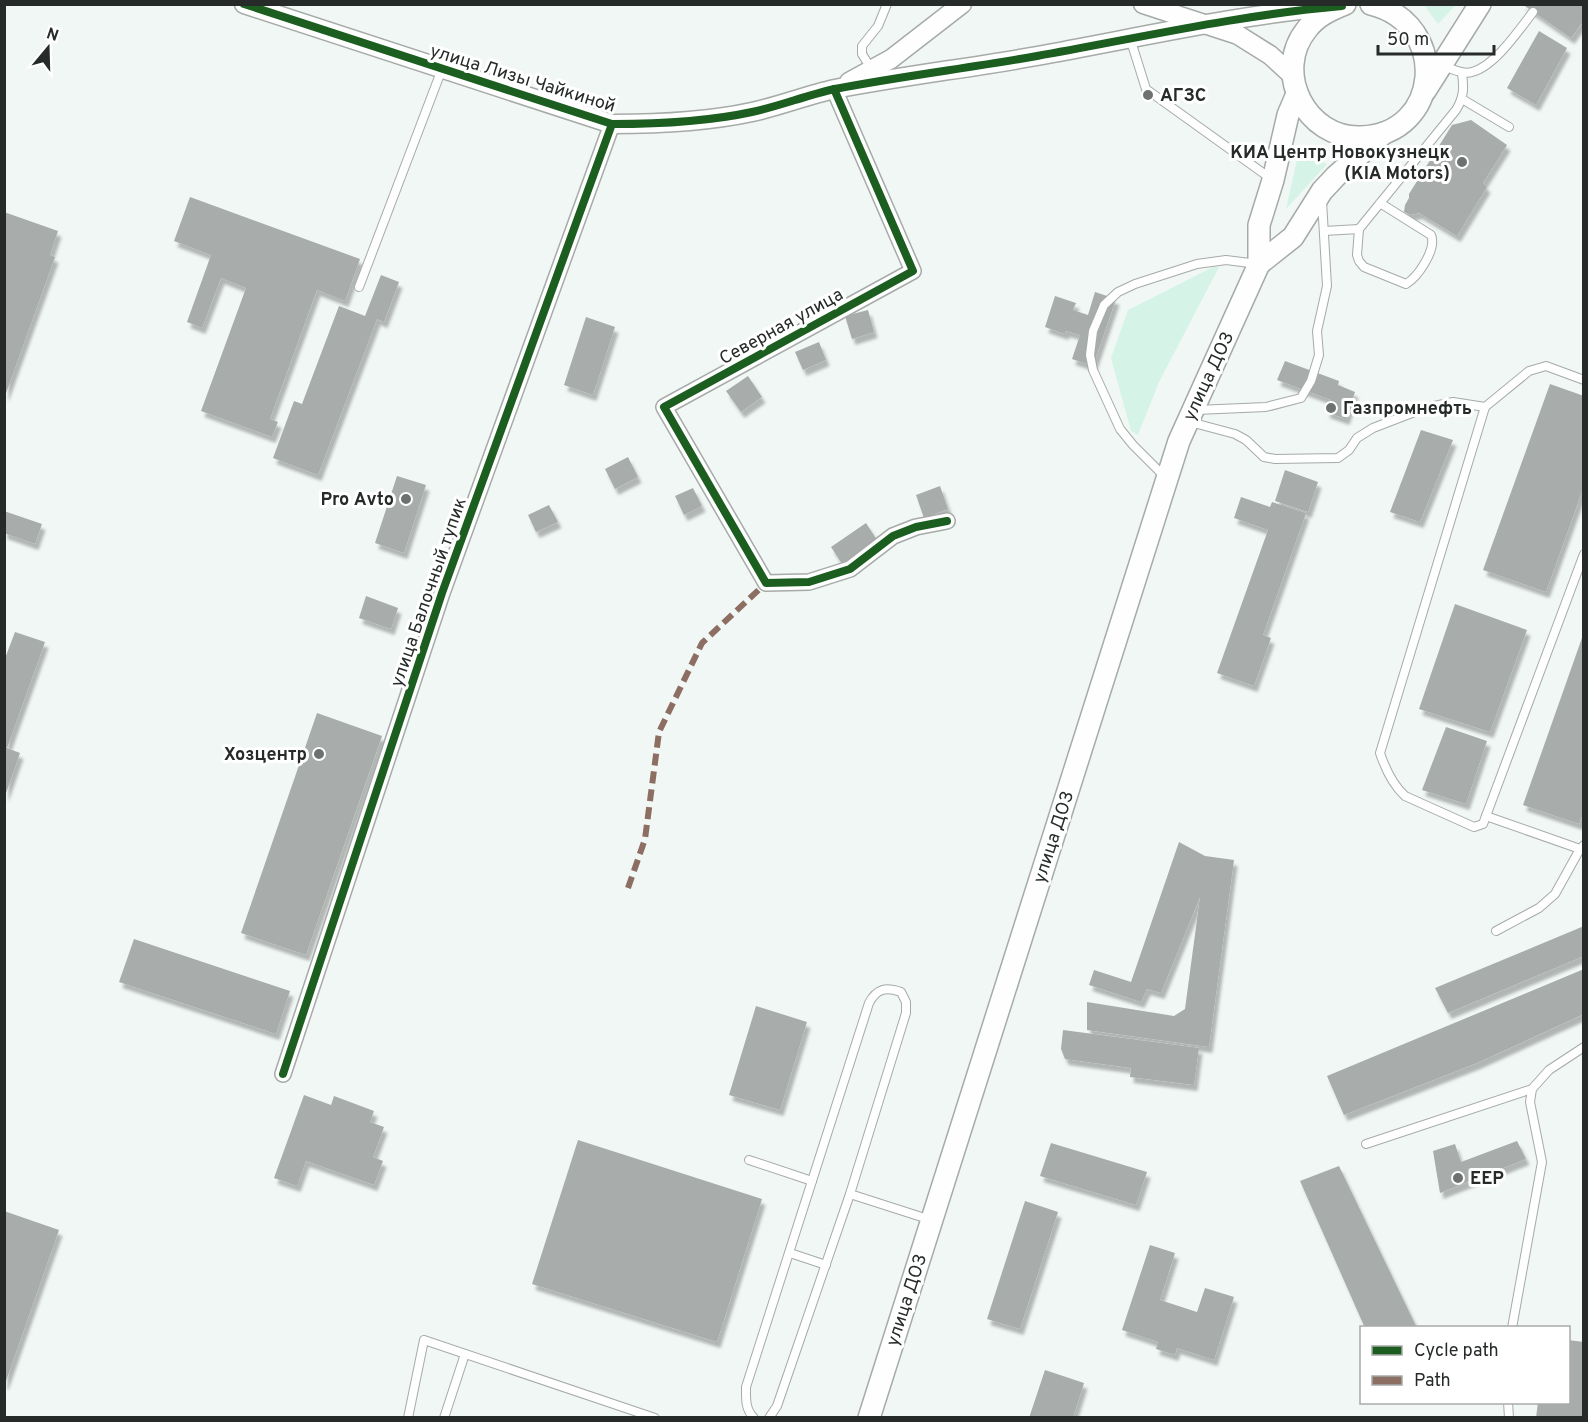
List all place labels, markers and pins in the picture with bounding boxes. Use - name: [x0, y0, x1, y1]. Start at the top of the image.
- place label: АГЗС: [1160, 85, 1206, 108]
- marker: АГЗС: [1141, 88, 1155, 102]
- place label: КИА Центр Новокузнецк (KIA Motors): [1230, 142, 1450, 186]
- marker: КИА Центр Новокузнецк (KIA Motors): [1455, 155, 1469, 169]
- place label: Газпромнефть: [1343, 398, 1472, 421]
- marker: Газпромнефть: [1324, 401, 1338, 415]
- place label: Pro Аvto: [320, 489, 394, 512]
- marker: Pro Аvto: [399, 492, 413, 506]
- place label: Хозцентр: [224, 744, 307, 767]
- marker: Хозцентр: [312, 747, 326, 761]
- place label: EEP: [1470, 1168, 1504, 1191]
- marker: EEP: [1451, 1171, 1465, 1185]

